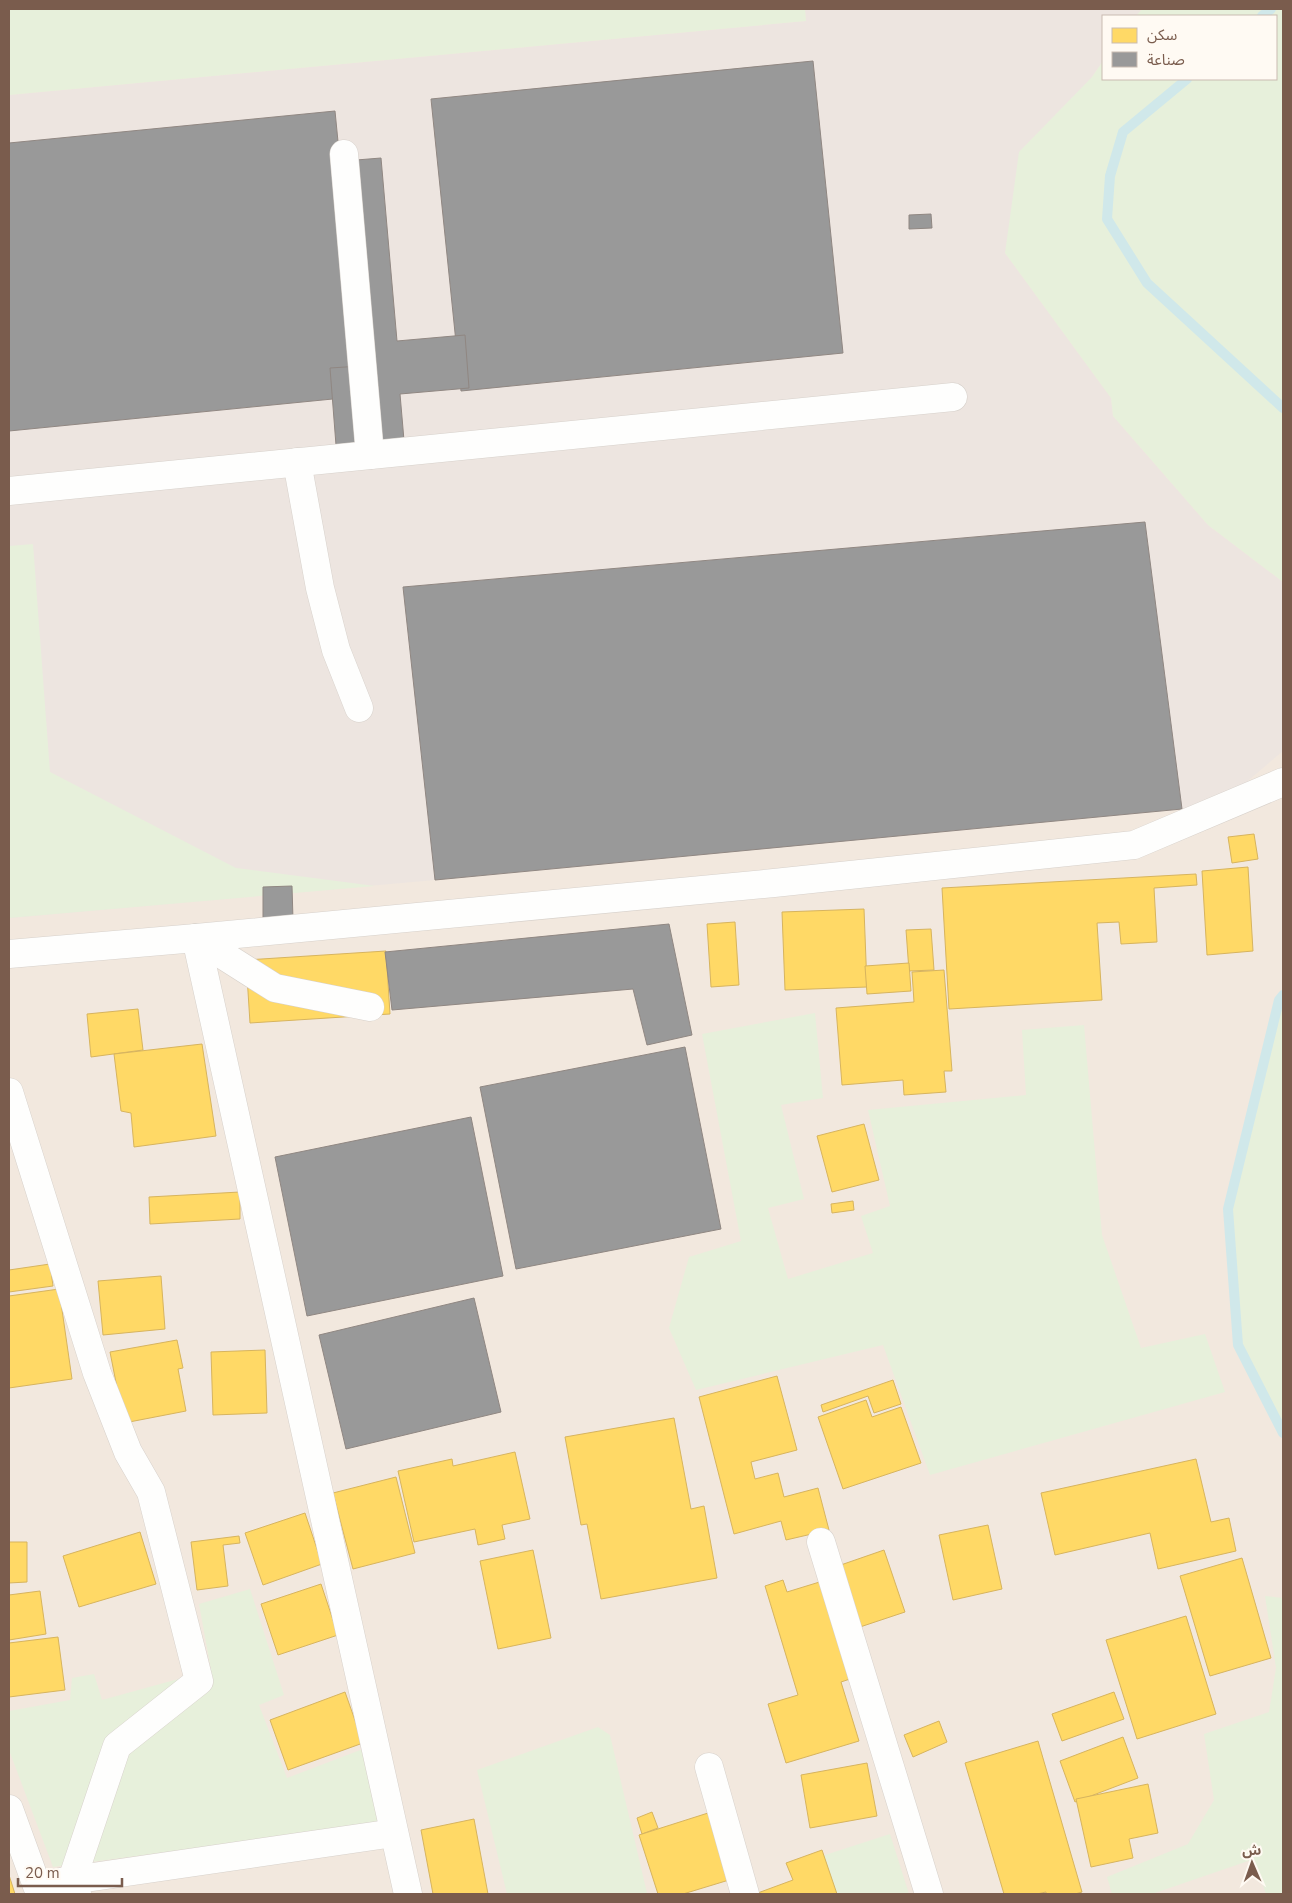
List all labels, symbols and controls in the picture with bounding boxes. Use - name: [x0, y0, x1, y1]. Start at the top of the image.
- legend: [1102, 15, 1277, 80]
- text: سكن: [1147, 25, 1178, 45]
- text: صناعة: [1147, 50, 1185, 70]
- north arrow: [1227, 1838, 1277, 1888]
- text: ش: [1242, 1841, 1261, 1860]
- scale bar: [18, 1856, 121, 1888]
- text: 20 m: [25, 1863, 60, 1883]

